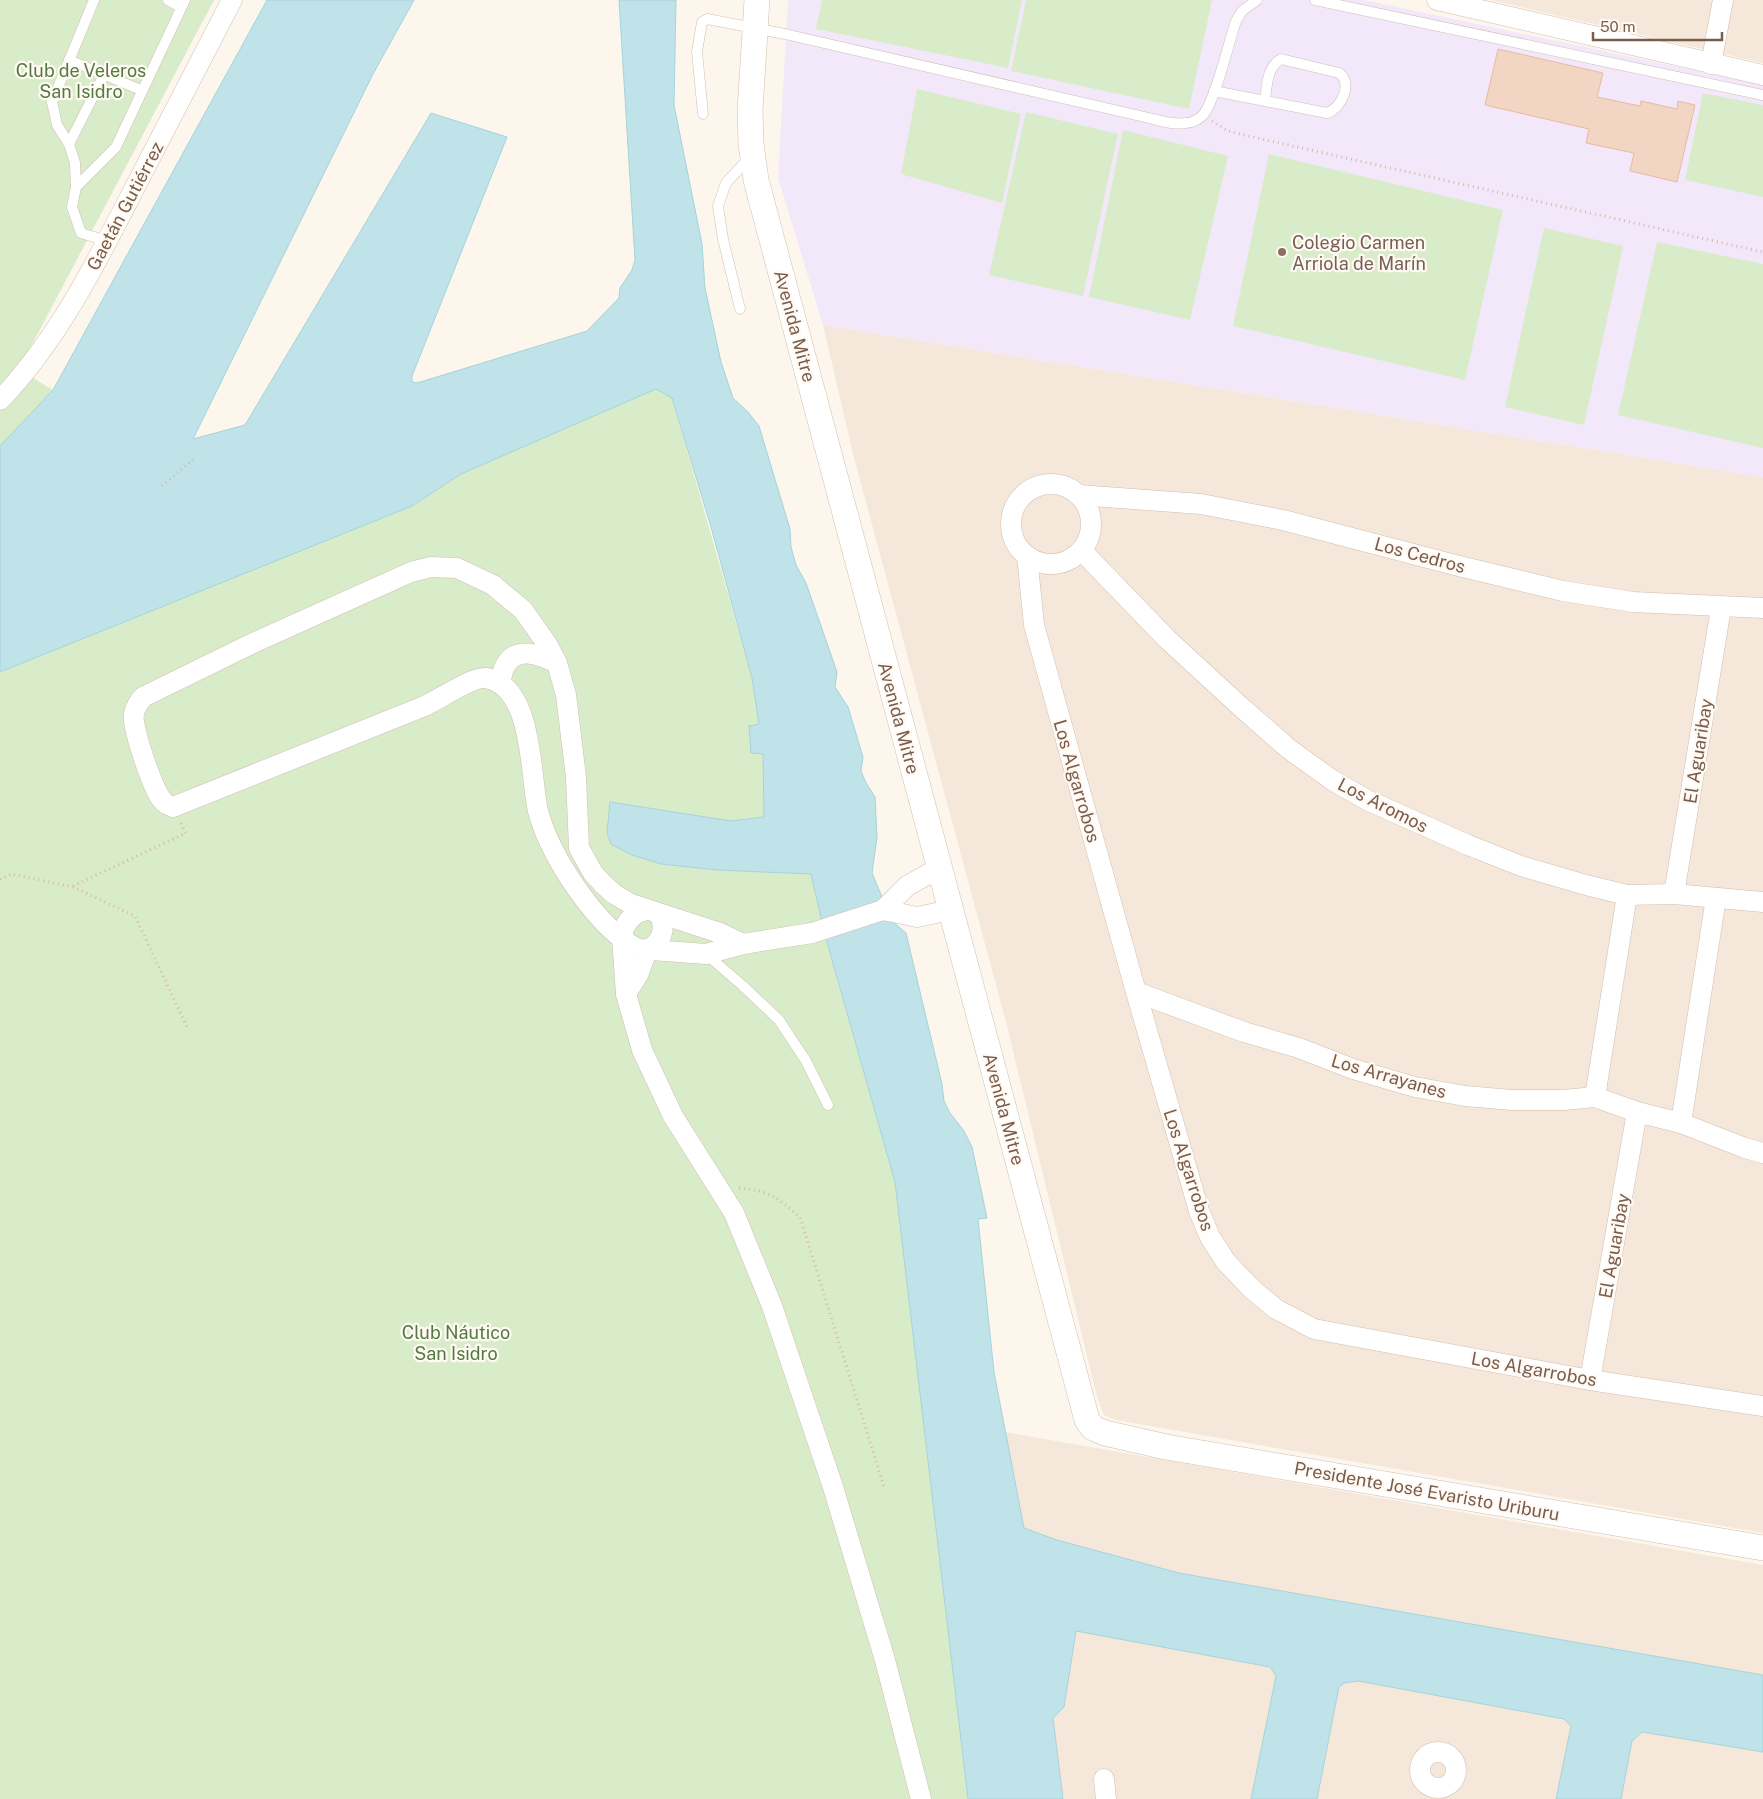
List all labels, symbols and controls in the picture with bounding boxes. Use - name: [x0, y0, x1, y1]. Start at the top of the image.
- scale bar: [1593, 10, 1722, 42]
- text: 50 m: [1600, 18, 1635, 35]
- park label: Club de Veleros San Isidro: [16, 60, 146, 102]
- street label: Gaetán Gutiérrez: [82, 138, 168, 274]
- place label: Colegio Carmen Arriola de Marín: [1292, 232, 1426, 274]
- marker: Colegio Carmen Arriola de Marín: [1276, 246, 1288, 258]
- street label: Avenida Mitre: [770, 268, 820, 384]
- street label: Los Cedros: [1372, 533, 1468, 577]
- street label: Avenida Mitre: [874, 660, 924, 776]
- street label: El Aguaribay: [1679, 697, 1717, 805]
- street label: Los Algarrobos: [1049, 717, 1105, 845]
- street label: Los Aromos: [1334, 773, 1432, 837]
- street label: Los Arrayanes: [1329, 1050, 1449, 1102]
- street label: Avenida Mitre: [979, 1051, 1029, 1167]
- street label: Los Algarrobos: [1159, 1106, 1219, 1234]
- street label: El Aguaribay: [1594, 1192, 1634, 1300]
- park label: Club Náutico San Isidro: [402, 1322, 510, 1364]
- street label: Los Algarrobos: [1470, 1348, 1598, 1390]
- street label: Presidente José Evaristo Uriburu: [1293, 1457, 1561, 1525]

